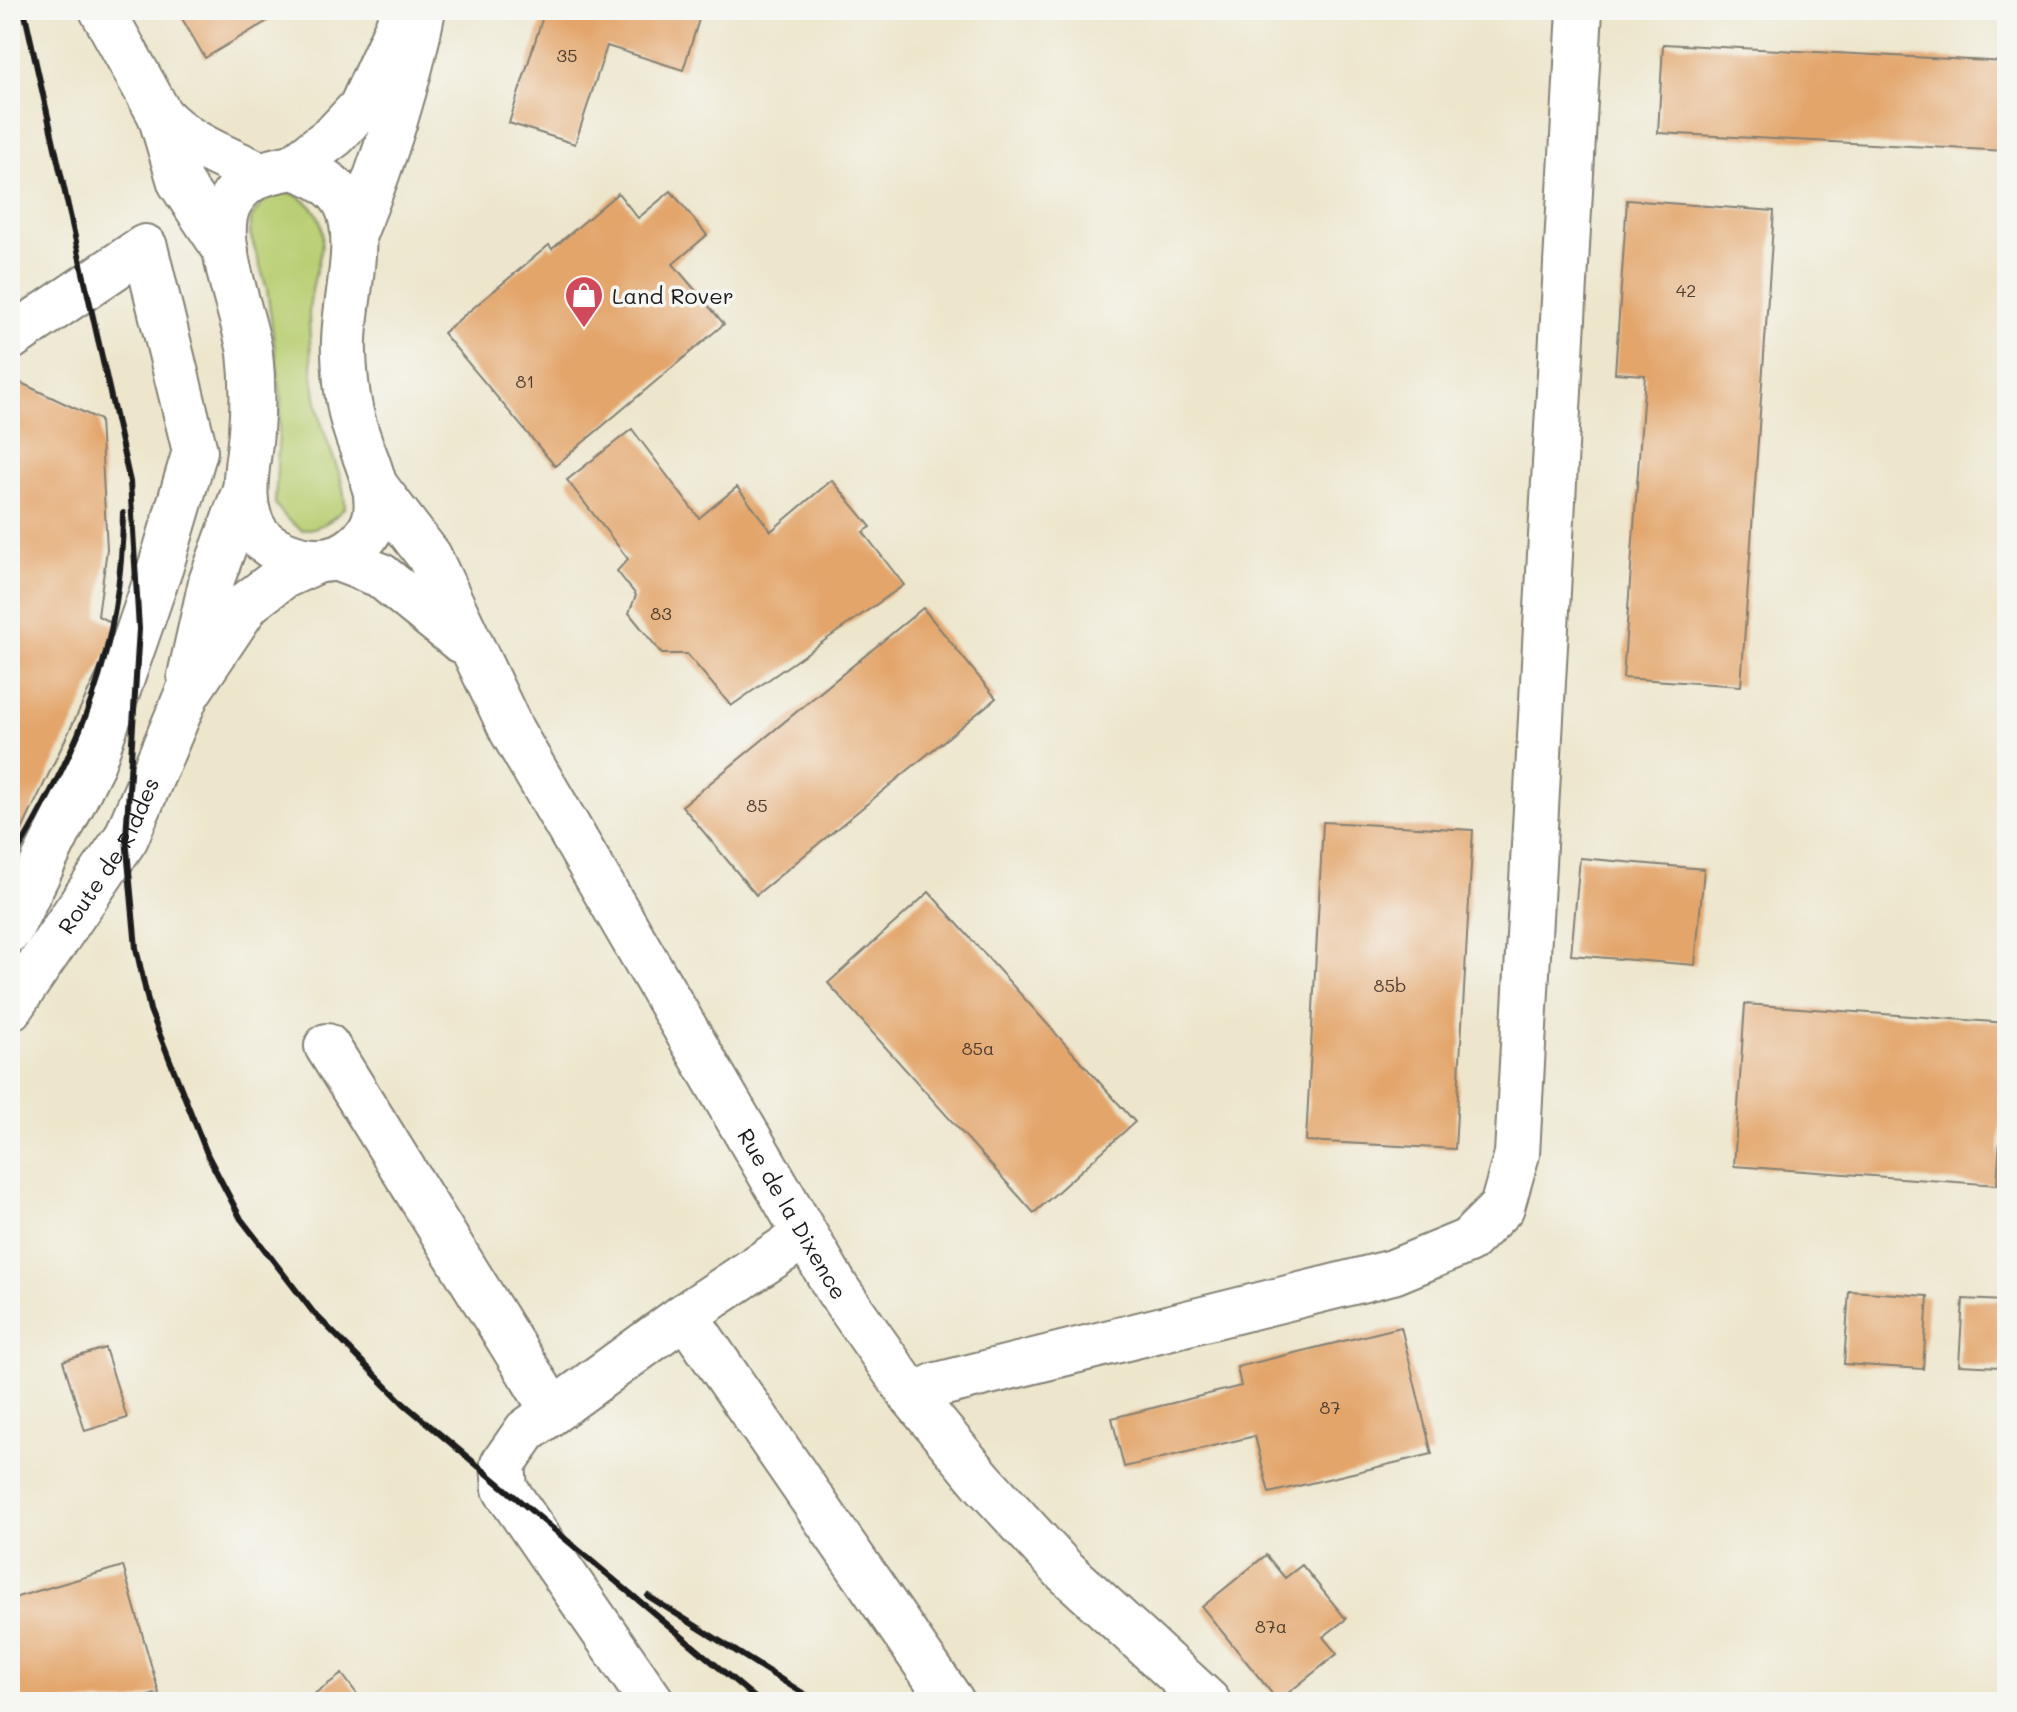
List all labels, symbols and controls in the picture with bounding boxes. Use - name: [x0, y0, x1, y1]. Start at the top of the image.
- house number: 35: [556, 43, 578, 67]
- shop icon: Land Rover: [563, 274, 605, 329]
- house number: 42: [1676, 278, 1696, 302]
- place label: Land Rover: [612, 281, 734, 310]
- house number: 81: [516, 369, 534, 393]
- house number: 83: [650, 601, 672, 625]
- street label: Route de Riddes: [51, 773, 165, 939]
- house number: 85: [746, 793, 768, 817]
- house number: 85b: [1374, 973, 1406, 997]
- house number: 85a: [962, 1036, 994, 1060]
- street label: Rue de la Dixence: [732, 1123, 854, 1305]
- house number: 87: [1320, 1395, 1340, 1419]
- house number: 87a: [1255, 1614, 1287, 1638]

